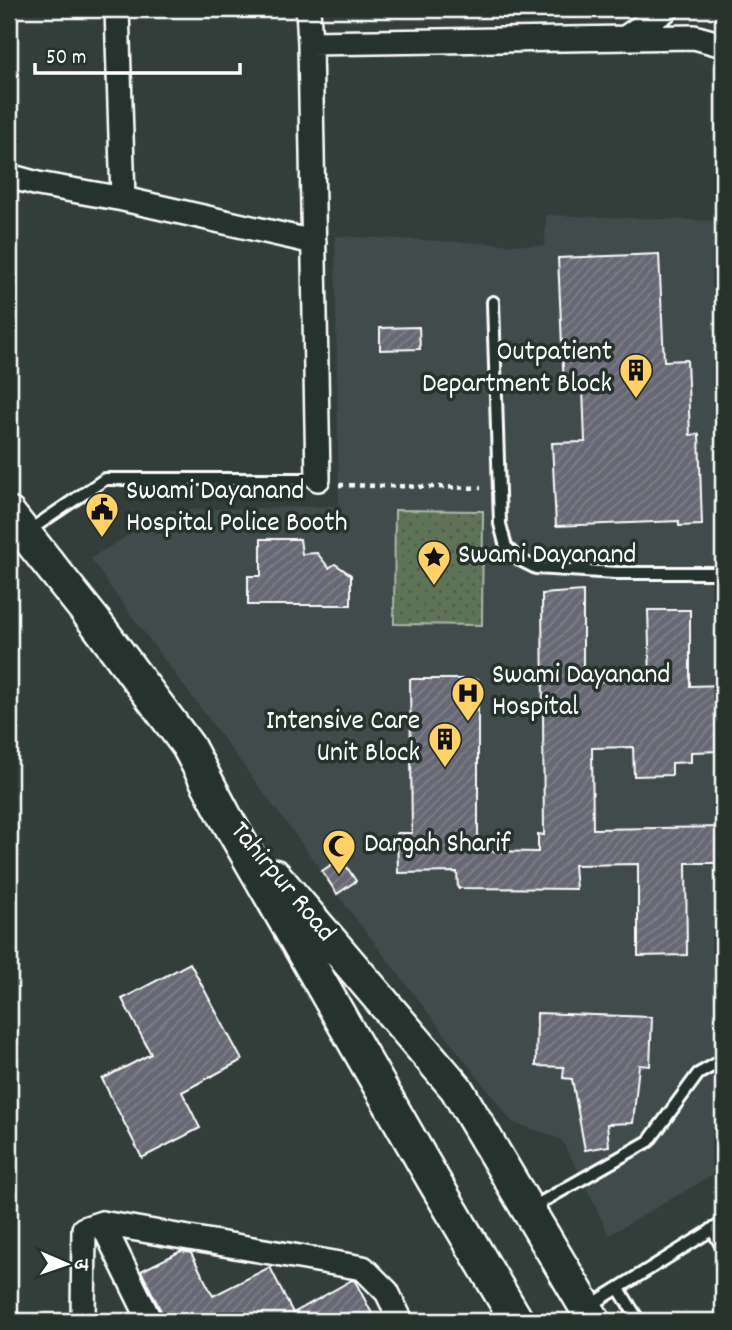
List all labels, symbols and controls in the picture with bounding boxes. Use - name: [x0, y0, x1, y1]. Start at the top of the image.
- scale bar: [35, 32, 240, 76]
- text: 50 m: [46, 44, 86, 74]
- place label: Outpatient Department Block: [422, 334, 612, 406]
- building icon: Outpatient Department Block: [617, 351, 655, 400]
- place label: Swami Dayanand Hospital Police Booth: [126, 473, 347, 545]
- public building icon: Swami Dayanand Hospital Police Booth: [83, 490, 121, 539]
- place label: Swami Dayanand: [458, 537, 636, 577]
- place icon: Swami Dayanand: [415, 538, 453, 587]
- place label: Swami Dayanand Hospital: [492, 657, 670, 729]
- hospital icon: Swami Dayanand Hospital: [449, 674, 487, 723]
- place label: Intensive Care Unit Block: [266, 703, 420, 775]
- building icon: Intensive Care Unit Block: [426, 720, 464, 769]
- street label: Tahirpur Road: [218, 814, 344, 952]
- place label: Dargah Sharif: [364, 826, 511, 866]
- mosque icon: Dargah Sharif: [320, 827, 358, 876]
- north arrow: [32, 1228, 102, 1298]
- text: उ: [66, 1258, 93, 1272]

